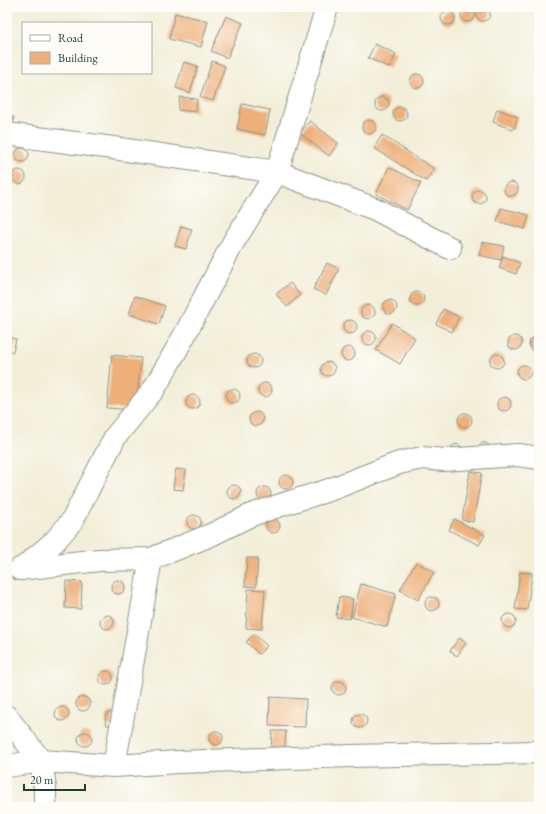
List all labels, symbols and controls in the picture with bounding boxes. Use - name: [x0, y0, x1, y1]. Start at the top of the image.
- legend: [22, 22, 152, 74]
- text: Road: [58, 30, 84, 46]
- text: Building: [58, 50, 99, 66]
- scale bar: [24, 766, 85, 792]
- text: 20 m: [30, 772, 54, 788]

